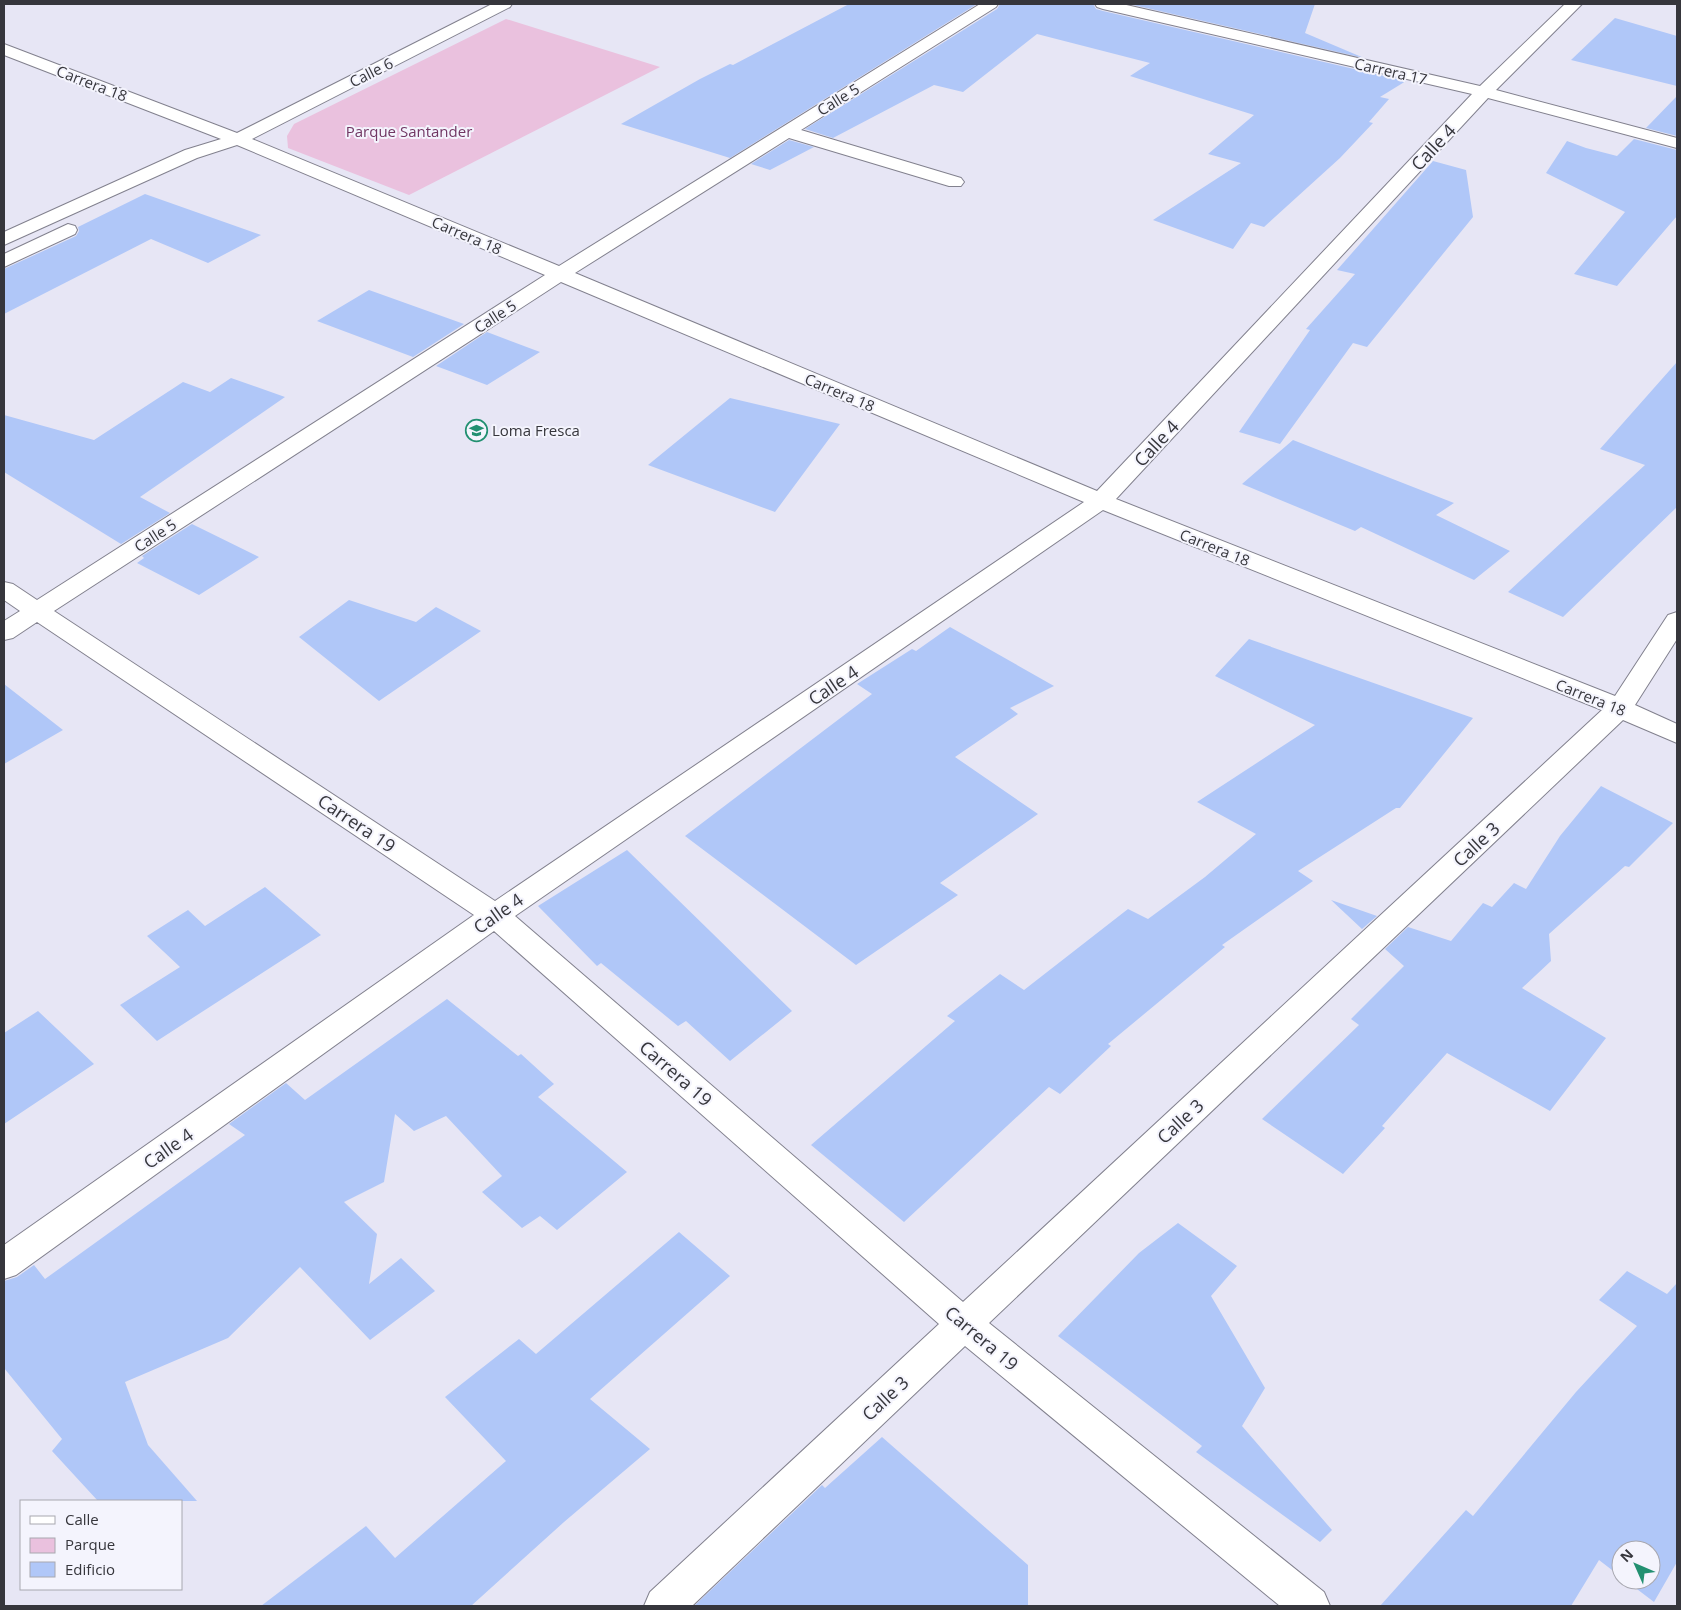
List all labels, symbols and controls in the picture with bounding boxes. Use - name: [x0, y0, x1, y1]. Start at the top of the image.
- street label: Calle 6: [346, 53, 396, 91]
- street label: Carrera 17: [1353, 53, 1429, 89]
- street label: Carrera 18: [54, 60, 130, 106]
- street label: Calle 5: [813, 78, 863, 120]
- street label: Calle 4: [1405, 119, 1461, 175]
- park label: Parque Santander: [346, 121, 472, 141]
- street label: Carrera 18: [429, 211, 505, 259]
- street label: Calle 5: [470, 295, 520, 337]
- street label: Carrera 18: [802, 368, 878, 416]
- street label: Calle 4: [1128, 415, 1184, 471]
- school or university icon: Loma Fresca: [464, 418, 488, 442]
- place label: Loma Fresca: [492, 420, 580, 440]
- street label: Calle 5: [130, 514, 180, 556]
- street label: Carrera 18: [1177, 524, 1253, 570]
- street label: Calle 4: [803, 660, 863, 710]
- street label: Carrera 18: [1553, 674, 1629, 720]
- street label: Carrera 19: [313, 788, 401, 858]
- street label: Calle 3: [1448, 816, 1504, 872]
- street label: Calle 4: [468, 887, 528, 939]
- street label: Carrera 19: [635, 1035, 717, 1111]
- street label: Calle 3: [1152, 1093, 1208, 1149]
- street label: Calle 4: [138, 1122, 198, 1174]
- street label: Carrera 19: [940, 1300, 1024, 1376]
- street label: Calle 3: [857, 1370, 913, 1426]
- legend: [20, 1500, 182, 1590]
- text: Calle: [65, 1509, 99, 1529]
- text: Parque: [65, 1534, 115, 1554]
- north arrow: [1611, 1540, 1661, 1590]
- text: N: [1616, 1545, 1637, 1566]
- text: Edificio: [65, 1559, 115, 1579]

